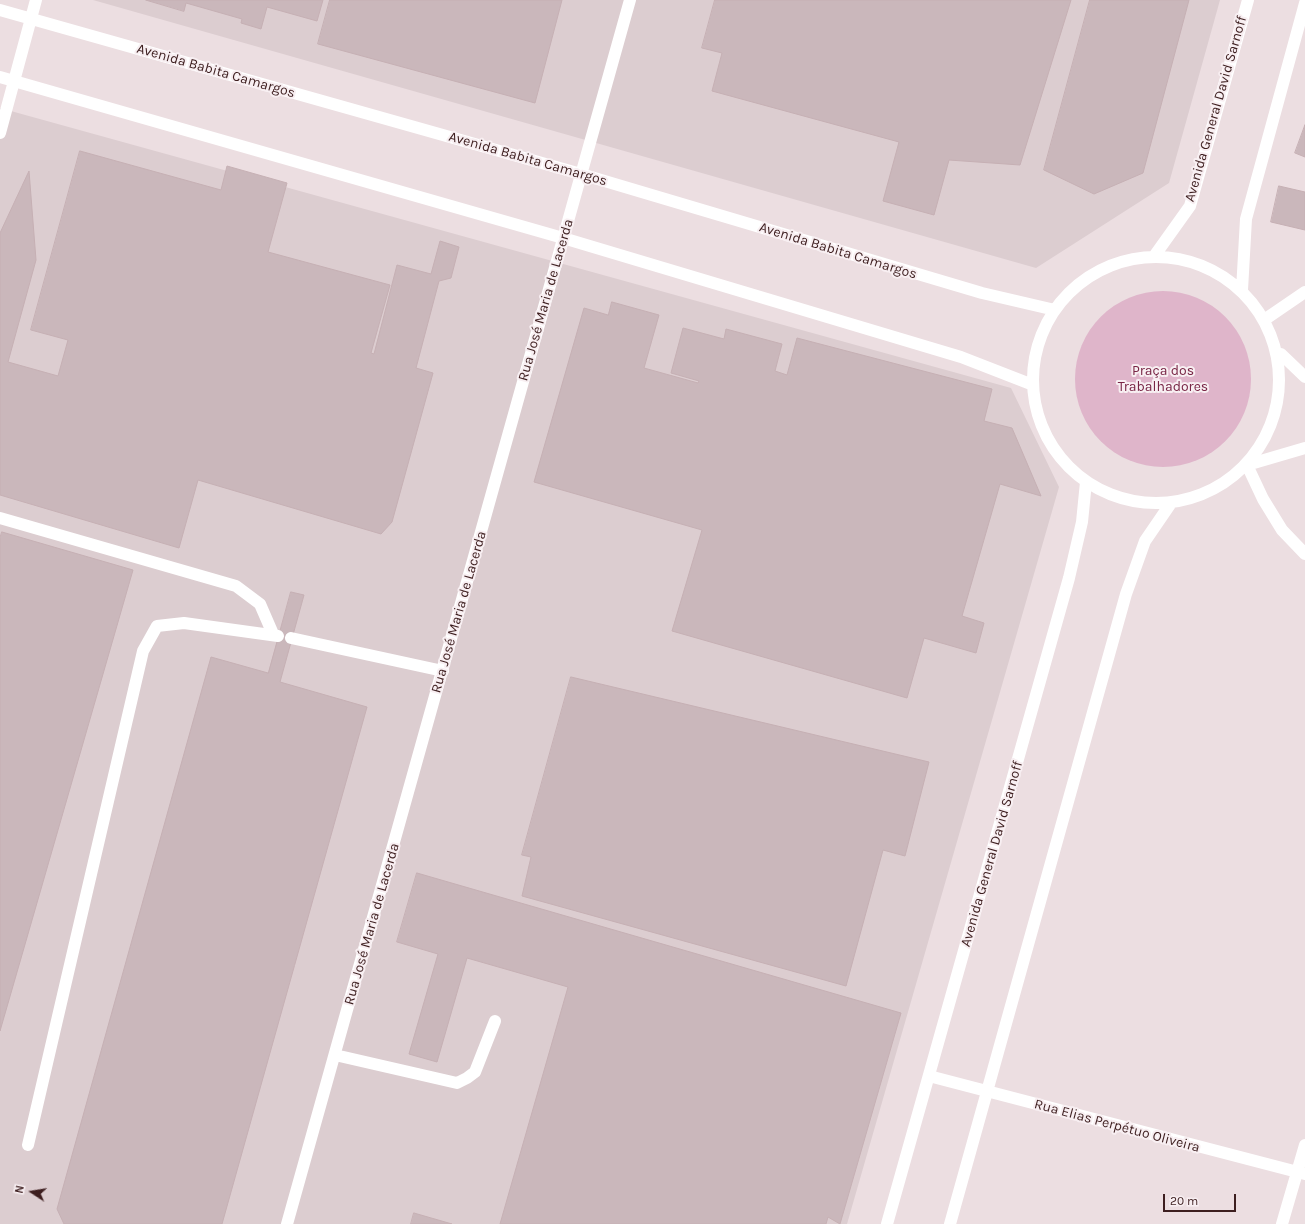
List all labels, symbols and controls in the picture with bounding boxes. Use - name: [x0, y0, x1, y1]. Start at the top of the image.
- street label: Avenida General David Sarnoff: [1181, 14, 1251, 204]
- street label: Avenida Babita Camargos: [135, 40, 297, 102]
- street label: Avenida Babita Camargos: [447, 128, 609, 190]
- street label: Rua José Maria de Lacerda: [515, 217, 577, 383]
- street label: Avenida Babita Camargos: [757, 219, 919, 283]
- park label: Praça dos Trabalhadores: [1118, 363, 1208, 396]
- street label: Rua José Maria de Lacerda: [428, 529, 490, 695]
- street label: Avenida General David Sarnoff: [957, 759, 1027, 949]
- street label: Rua José Maria de Lacerda: [341, 841, 403, 1007]
- street label: Rua Elias Perpétuo Oliveira: [1032, 1096, 1202, 1156]
- north arrow: [12, 1172, 52, 1212]
- text: N: [13, 1184, 27, 1195]
- scale bar: [1165, 1186, 1238, 1212]
- text: 20 m: [1170, 1194, 1198, 1208]

